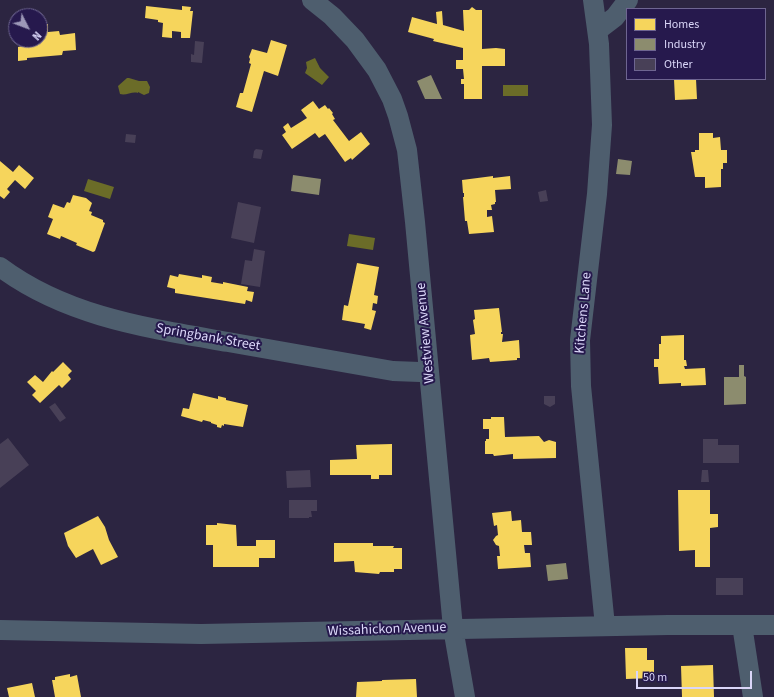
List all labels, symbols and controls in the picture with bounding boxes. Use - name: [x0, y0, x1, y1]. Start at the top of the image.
- north arrow: [8, 8, 48, 48]
- legend: [626, 8, 766, 80]
- text: Homes: [664, 16, 699, 33]
- text: N: [29, 28, 45, 43]
- text: Industry: [664, 36, 706, 53]
- text: Other: [664, 56, 693, 73]
- street label: Kitchens Lane: [572, 272, 596, 354]
- street label: Westview Avenue: [413, 282, 439, 384]
- street label: Springbank Street: [155, 321, 261, 355]
- street label: Wissahickon Avenue: [327, 620, 447, 640]
- scale bar: [638, 663, 754, 689]
- text: 50 m: [643, 669, 667, 686]

